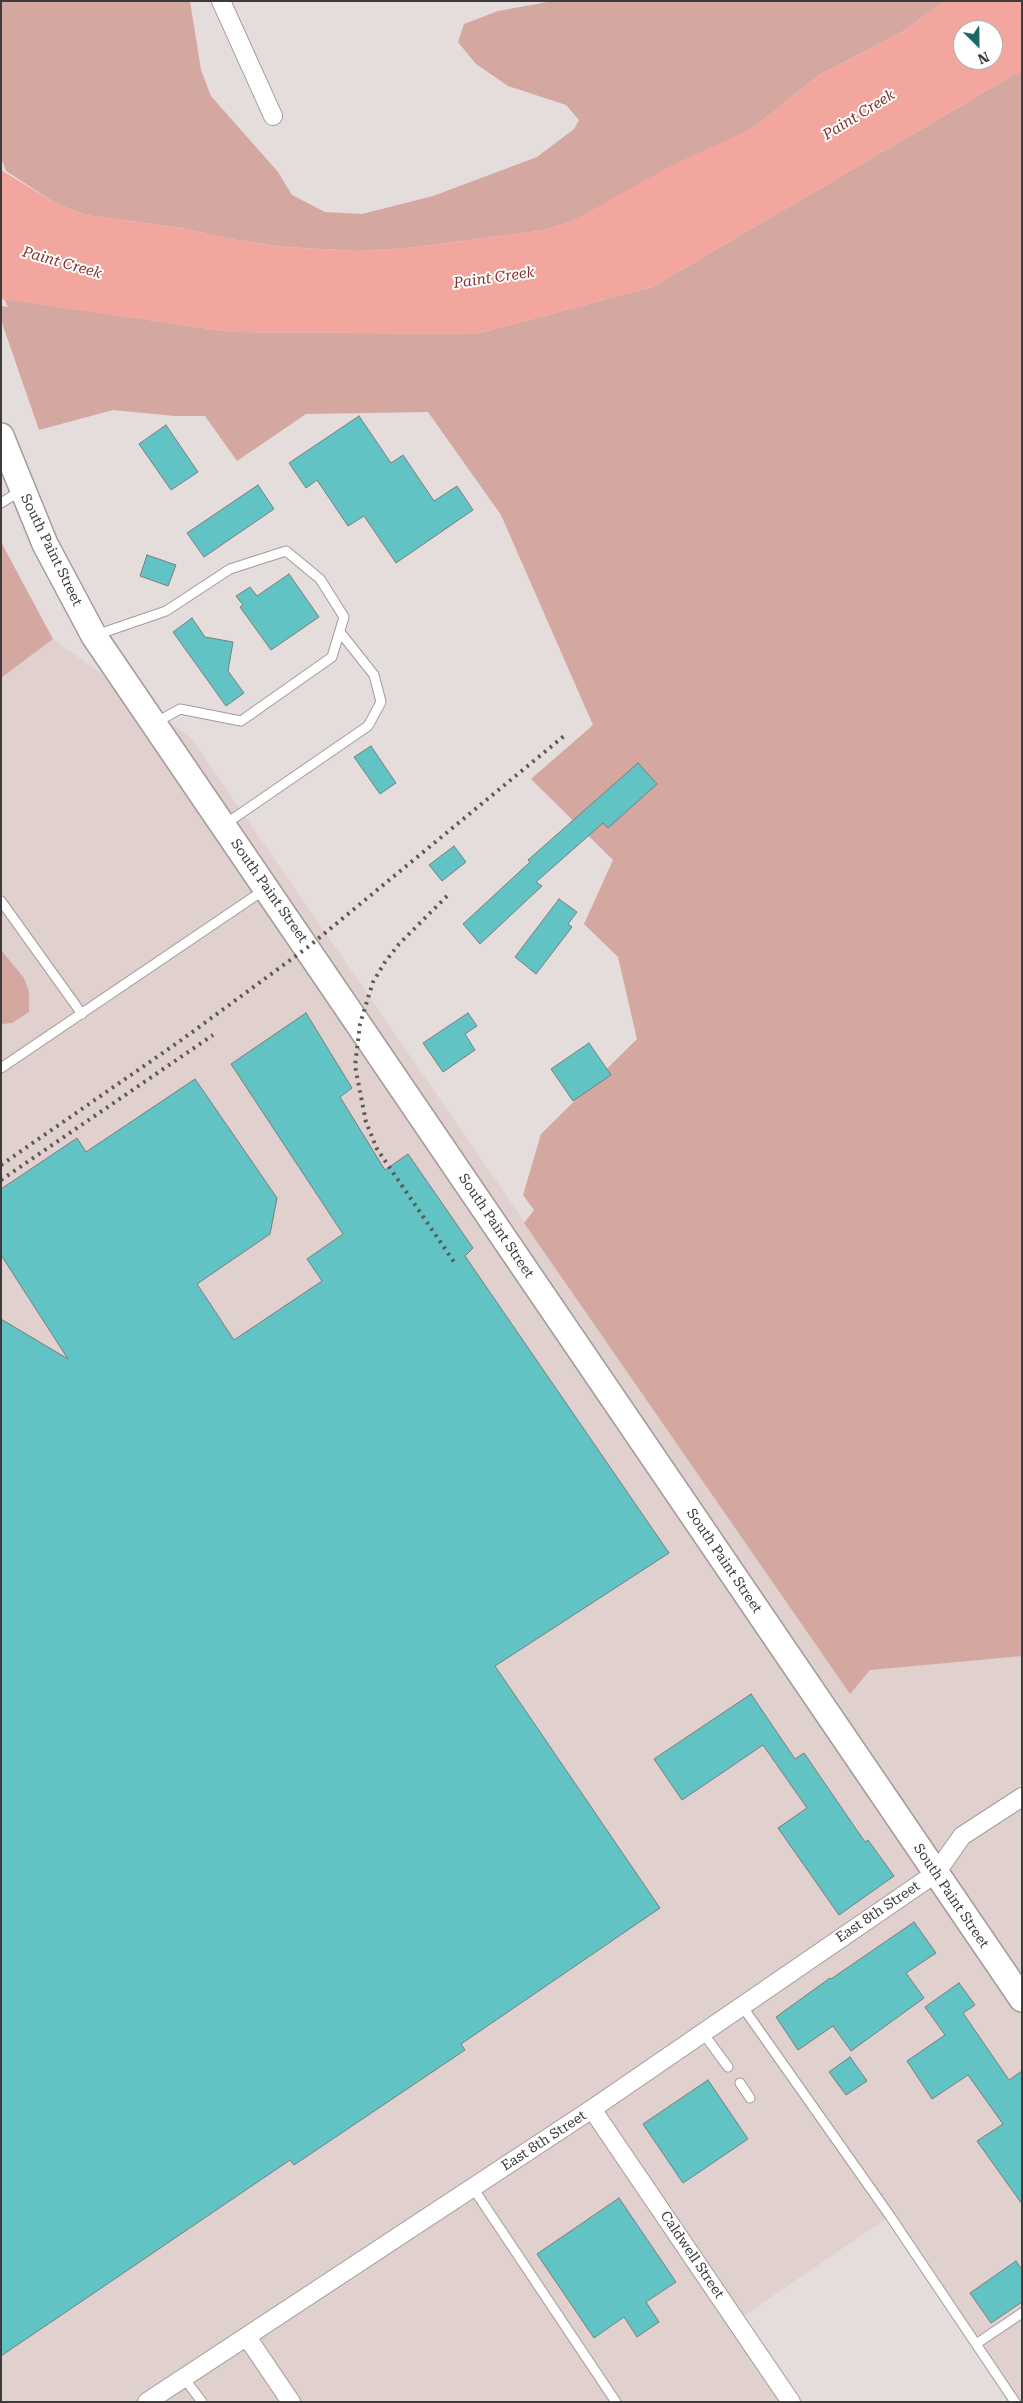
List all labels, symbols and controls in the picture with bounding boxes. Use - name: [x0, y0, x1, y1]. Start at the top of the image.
- north arrow: [953, 20, 1003, 70]
- text: N: [975, 48, 992, 67]
- water label: Paint Creek: [820, 86, 898, 144]
- water label: Paint Creek: [20, 243, 104, 283]
- water label: Paint Creek: [452, 263, 536, 293]
- street label: South Paint Street: [17, 491, 85, 609]
- street label: South Paint Street: [227, 836, 311, 946]
- street label: South Paint Street: [455, 1170, 537, 1282]
- street label: South Paint Street: [683, 1505, 765, 1617]
- street label: South Paint Street: [910, 1840, 992, 1952]
- street label: East 8th Street: [833, 1878, 923, 1946]
- street label: East 8th Street: [498, 2107, 590, 2175]
- street label: Caldwell Street: [656, 2208, 728, 2302]

